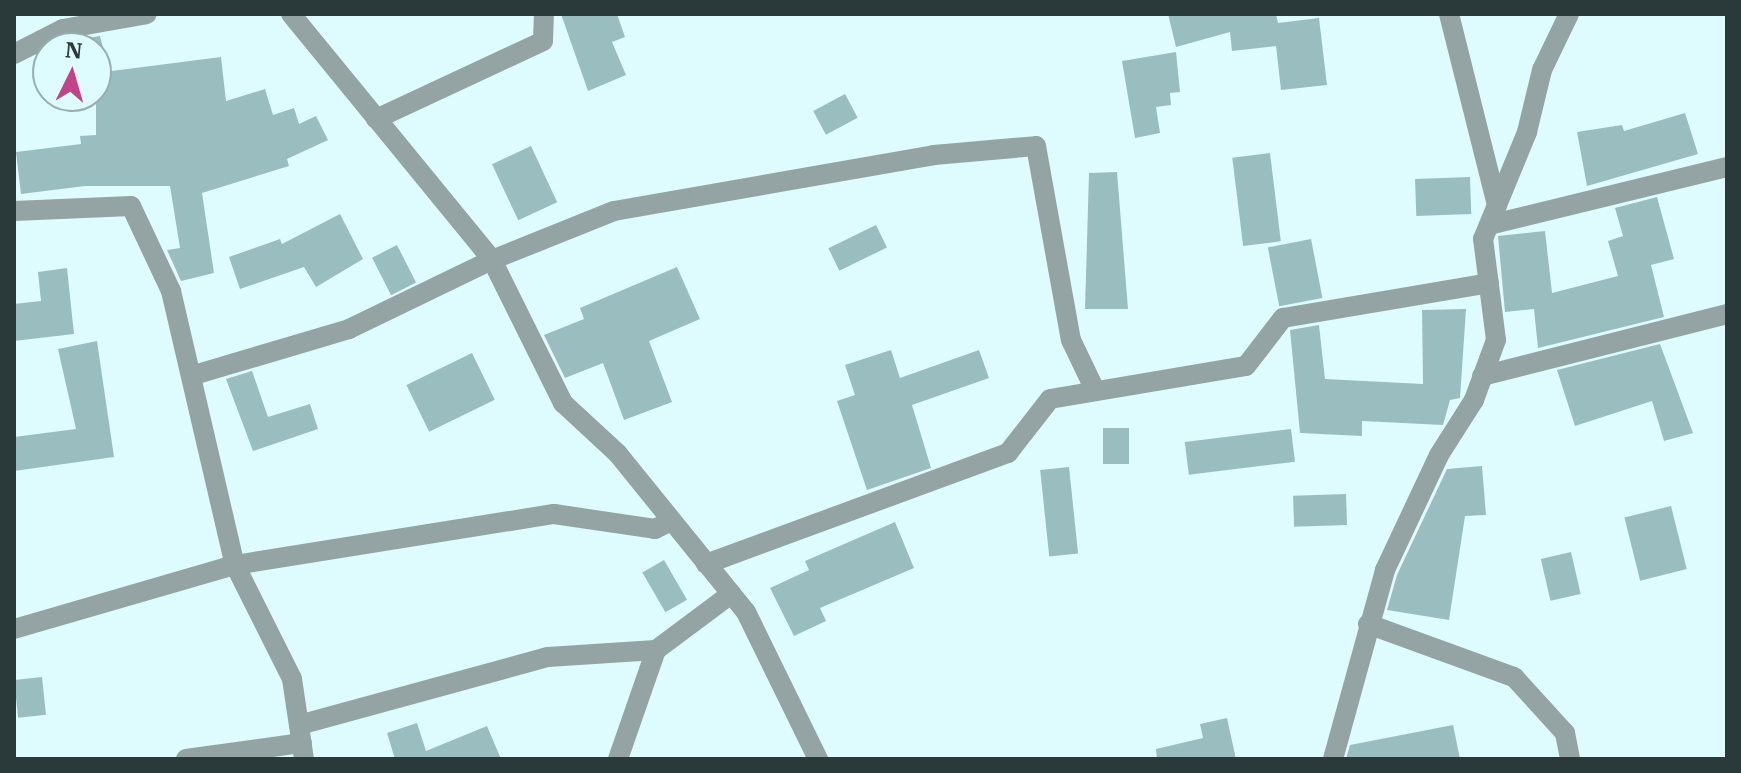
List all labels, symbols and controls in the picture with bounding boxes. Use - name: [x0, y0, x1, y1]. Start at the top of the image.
- north arrow: [32, 32, 112, 112]
- text: N: [64, 34, 84, 65]

